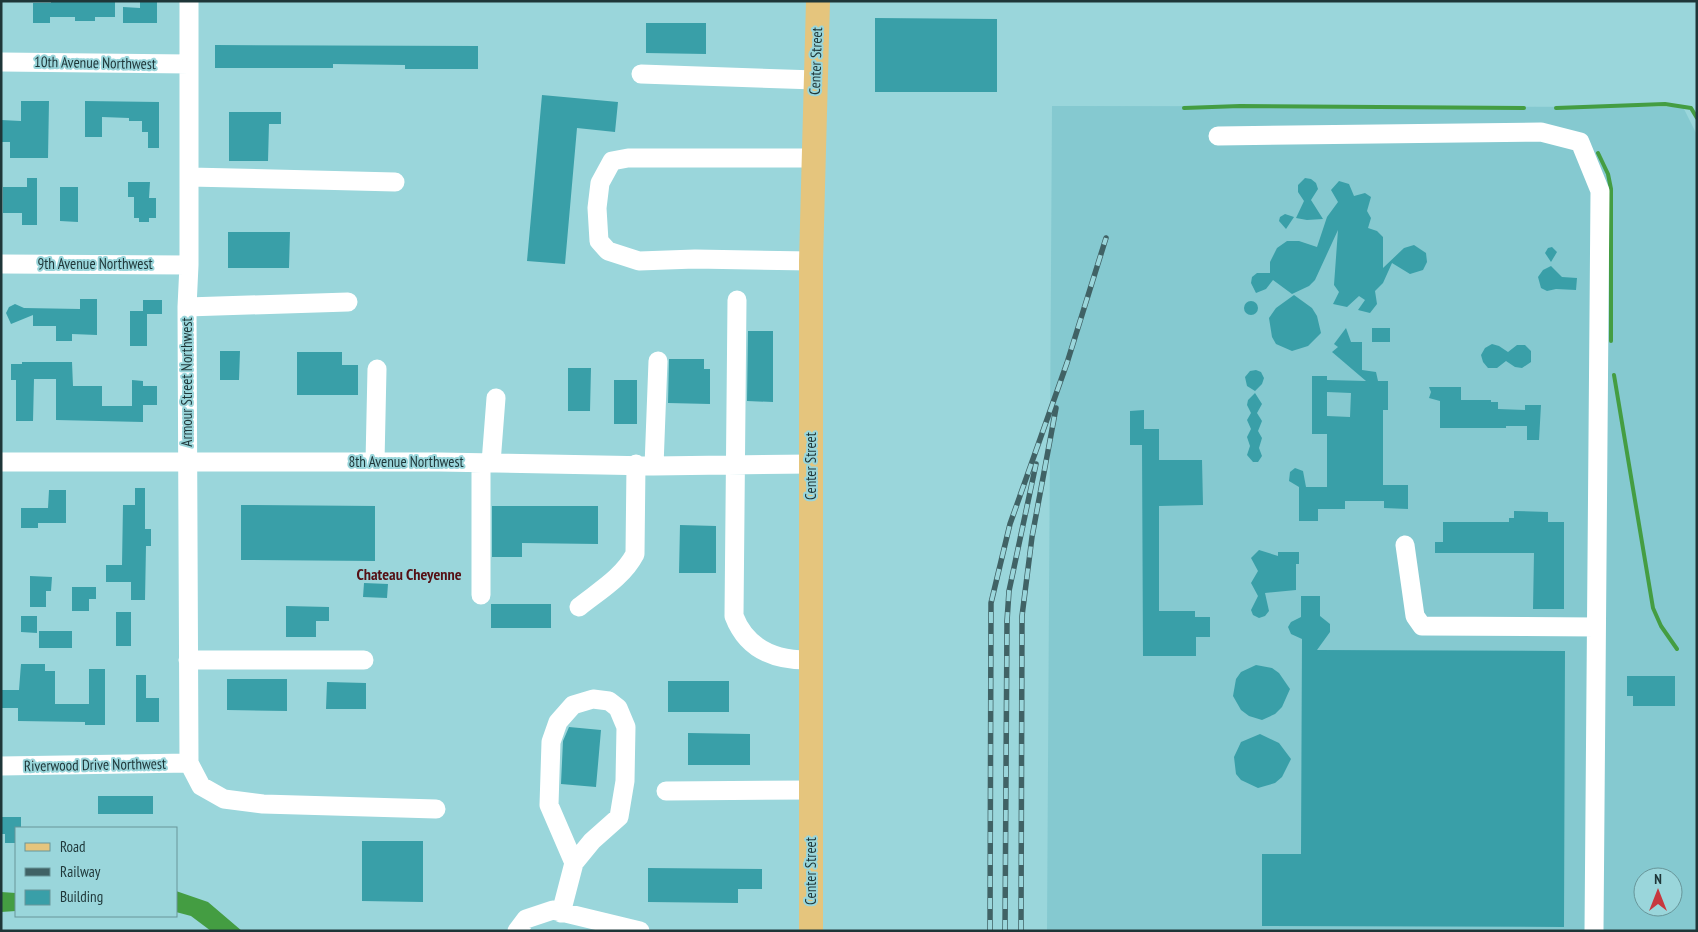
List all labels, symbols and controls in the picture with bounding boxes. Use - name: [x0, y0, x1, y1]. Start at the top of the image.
- street label: Center Street: [805, 27, 826, 95]
- street label: 10th Avenue Northwest: [34, 52, 156, 73]
- street label: 9th Avenue Northwest: [37, 254, 153, 273]
- street label: Armour Street Northwest: [177, 317, 196, 447]
- street label: Center Street: [801, 432, 820, 500]
- street label: 8th Avenue Northwest: [348, 452, 464, 471]
- district label: Chateau Cheyenne: [357, 564, 462, 584]
- street label: Riverwood Drive Northwest: [24, 754, 166, 775]
- legend: [15, 827, 178, 917]
- text: Road: [60, 837, 86, 856]
- street label: Center Street: [801, 837, 820, 905]
- text: Railway: [60, 862, 101, 881]
- north arrow: [1633, 867, 1683, 917]
- text: N: [1654, 870, 1662, 888]
- text: Building: [60, 887, 103, 906]

